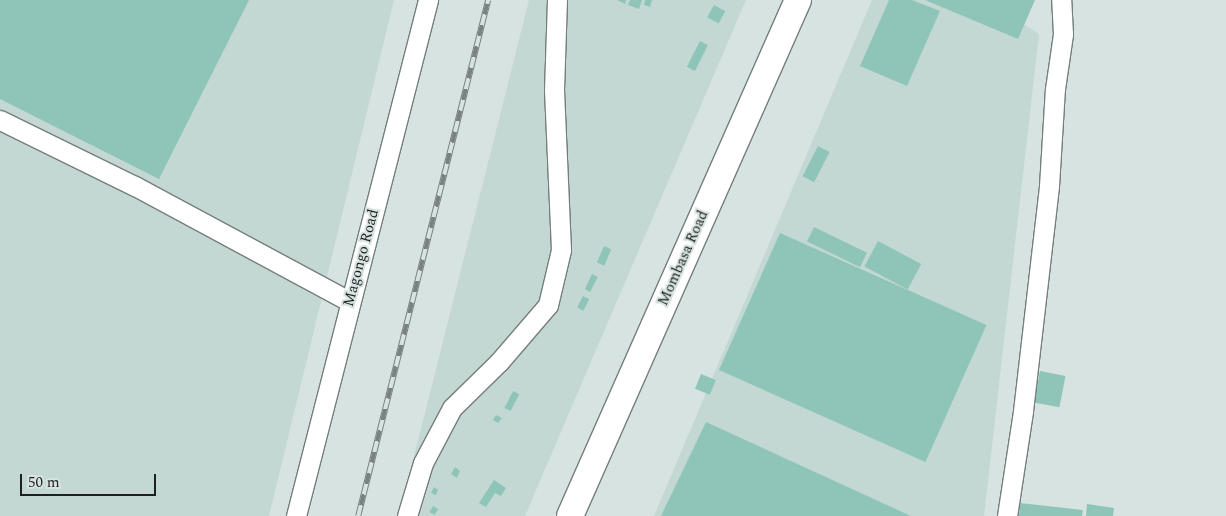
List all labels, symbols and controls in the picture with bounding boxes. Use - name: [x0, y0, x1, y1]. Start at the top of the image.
- street label: Magongo Road: [339, 207, 383, 309]
- street label: Mombasa Road: [654, 208, 712, 308]
- scale bar: [22, 464, 159, 496]
- text: 50 m: [28, 471, 60, 494]

